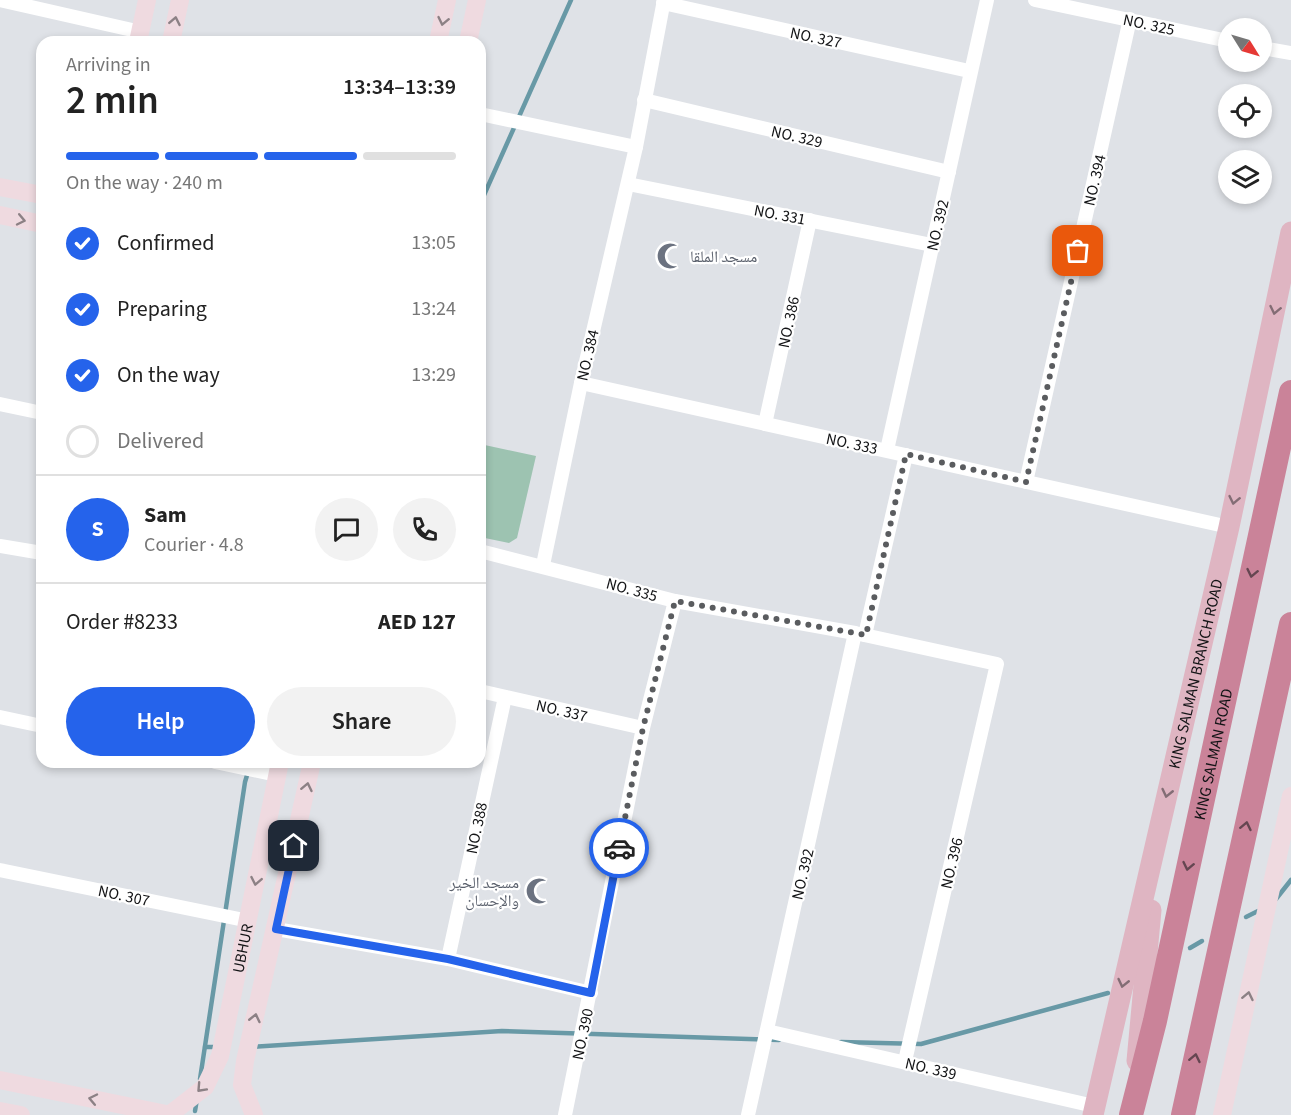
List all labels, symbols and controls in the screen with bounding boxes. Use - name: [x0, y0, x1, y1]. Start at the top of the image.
- street label: NO. 325: [1121, 9, 1177, 41]
- one-way arrow: [168, 16, 181, 26]
- one-way arrow: [437, 16, 450, 26]
- north arrow: [1218, 18, 1272, 72]
- map controls: [1218, 18, 1272, 204]
- street label: NO. 327: [788, 22, 844, 54]
- text: Arriving in: [66, 51, 151, 79]
- text: 13:34–13:39: [343, 71, 456, 103]
- text: 2 min: [66, 73, 159, 129]
- button: locate: [1218, 84, 1272, 138]
- street label: NO. 329: [769, 120, 825, 154]
- button: layers: [1218, 150, 1272, 204]
- street label: NO. 394: [1078, 152, 1112, 208]
- text: On the way · 240 m: [66, 169, 223, 197]
- street label: NO. 392: [921, 197, 955, 253]
- street label: NO. 331: [752, 199, 807, 231]
- one-way arrow: [16, 213, 26, 226]
- pin: [1052, 225, 1103, 276]
- icon: check: [66, 227, 99, 260]
- text: Confirmed: [117, 227, 214, 259]
- text: 13:05: [411, 229, 456, 257]
- icon: bag: [1061, 234, 1094, 267]
- mosque icon: مسجد الملقا: [655, 241, 685, 271]
- place label: مسجد الملقا: [690, 246, 757, 268]
- icon: check: [66, 293, 99, 326]
- text: Preparing: [117, 293, 207, 325]
- street label: NO. 386: [773, 294, 805, 350]
- text: 13:24: [411, 295, 456, 323]
- one-way arrow: [1269, 304, 1282, 314]
- street label: NO. 384: [571, 327, 605, 383]
- icon: check: [66, 359, 99, 392]
- text: On the way: [117, 359, 220, 391]
- text: 13:29: [411, 361, 456, 389]
- text: Delivered: [117, 425, 204, 457]
- street label: NO. 333: [824, 428, 880, 460]
- one-way arrow: [1229, 495, 1242, 505]
- button: chat: [315, 498, 378, 561]
- button: phone: [393, 498, 456, 561]
- text: Sam: [144, 499, 187, 531]
- text: S: [91, 513, 104, 545]
- text: Courier · 4.8: [144, 531, 244, 559]
- one-way arrow: [1246, 567, 1259, 577]
- street label: NO. 335: [604, 573, 660, 607]
- street label: KING SALMAN BRANCH ROAD: [1163, 577, 1229, 771]
- text: Order #8233: [66, 606, 178, 638]
- text: AED 127: [378, 606, 456, 638]
- street label: KING SALMAN ROAD: [1189, 686, 1239, 822]
- button: Help: [66, 687, 255, 756]
- button: Share: [267, 687, 456, 756]
- street label: NO. 337: [534, 694, 590, 728]
- one-way arrow: [300, 782, 313, 792]
- one-way arrow: [1161, 787, 1174, 797]
- street label: NO. 388: [461, 800, 493, 856]
- courier: [589, 818, 649, 878]
- pin: [268, 820, 319, 871]
- one-way arrow: [1239, 822, 1252, 832]
- icon: home: [277, 829, 310, 862]
- icon: car: [603, 832, 636, 865]
- street label: NO. 396: [935, 835, 969, 891]
- street label: NO. 392: [786, 846, 820, 902]
- one-way arrow: [1182, 861, 1195, 871]
- place label: مسجد الخير والإحسان: [449, 872, 519, 912]
- one-way arrow: [250, 876, 263, 886]
- mosque icon: مسجد الخير والإحسان: [524, 876, 554, 906]
- street label: NO. 307: [96, 880, 152, 912]
- street label: UBHUR: [227, 922, 259, 975]
- one-way arrow: [1117, 977, 1130, 987]
- one-way arrow: [1240, 992, 1253, 1002]
- street label: NO. 390: [567, 1006, 599, 1062]
- one-way arrow: [248, 1013, 261, 1023]
- street label: NO. 339: [903, 1052, 959, 1086]
- one-way arrow: [1188, 1053, 1201, 1063]
- one-way arrow: [197, 1081, 208, 1091]
- one-way arrow: [88, 1093, 98, 1106]

